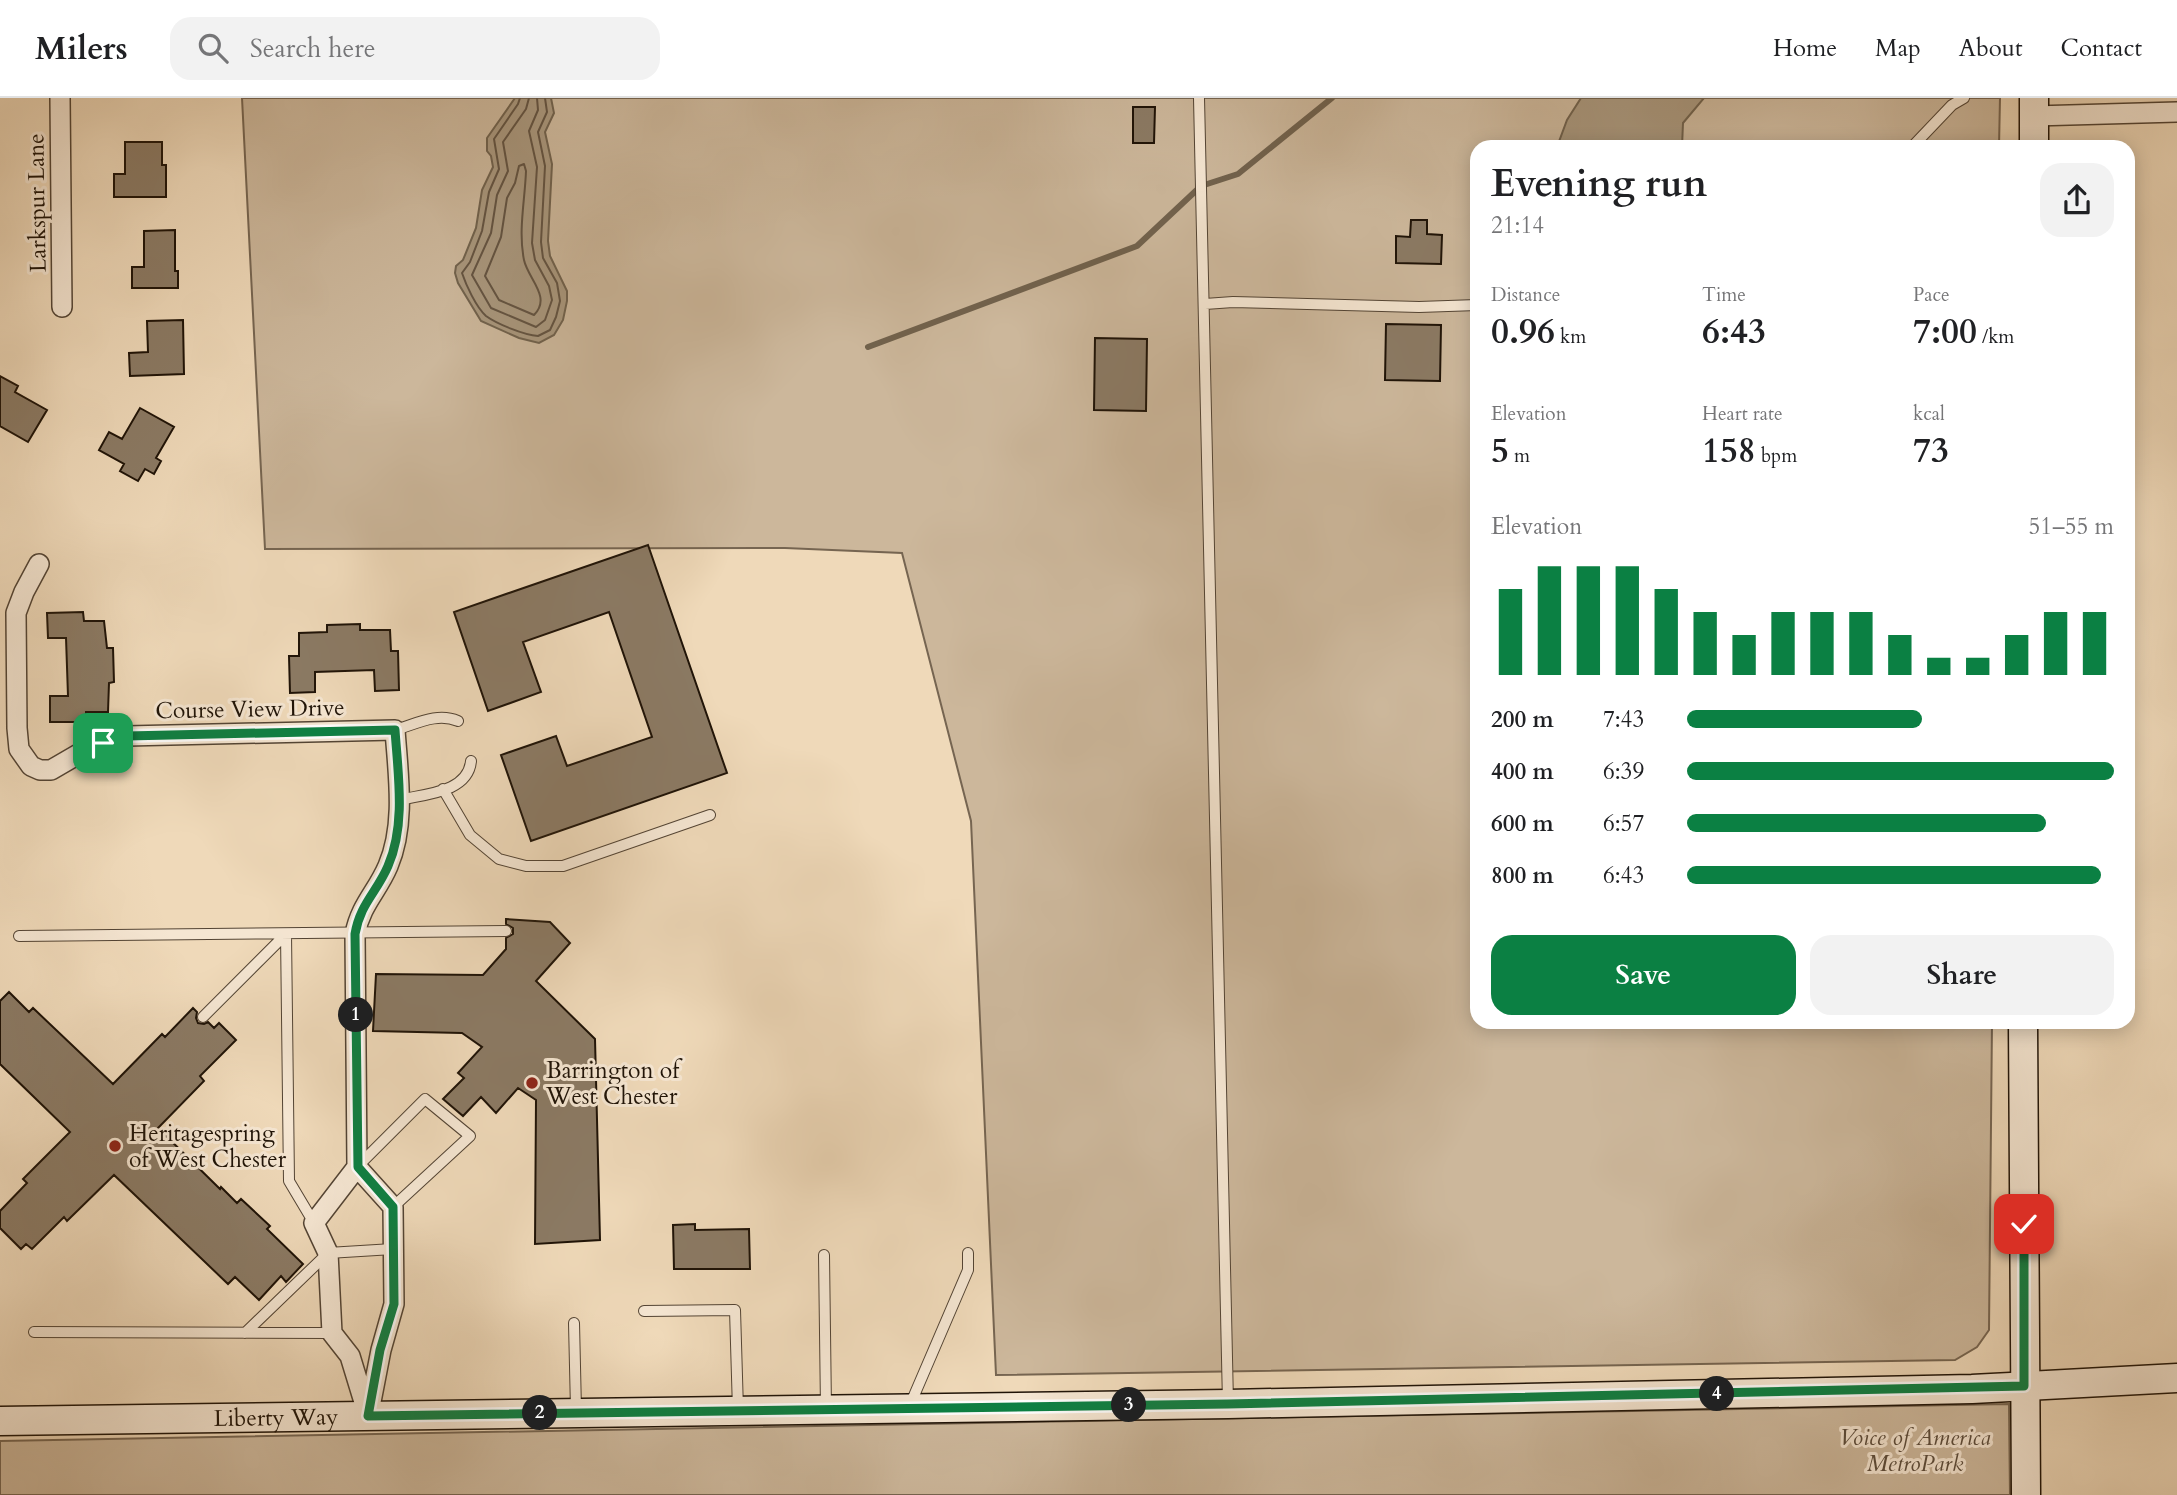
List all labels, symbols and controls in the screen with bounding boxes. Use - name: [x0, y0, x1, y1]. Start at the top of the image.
- search box: [170, 17, 660, 80]
- text: Milers: [35, 26, 128, 71]
- icon: search: [194, 29, 232, 67]
- text: Search here: [250, 31, 376, 66]
- text: Home: [1773, 32, 1837, 65]
- text: Map: [1875, 32, 1921, 65]
- text: About: [1959, 32, 2023, 65]
- text: Contact: [2061, 32, 2142, 65]
- street label: Larkspur Lane: [20, 133, 54, 273]
- text: Evening run: [1491, 158, 1707, 210]
- button: share: [2040, 163, 2114, 237]
- text: 21:14: [1491, 210, 1544, 241]
- text: Distance: [1491, 282, 1560, 308]
- text: Time: [1702, 282, 1746, 308]
- text: Pace: [1913, 282, 1950, 308]
- text: 0.96: [1491, 308, 1555, 356]
- text: 6:43: [1702, 308, 1766, 356]
- text: 7:00: [1913, 308, 1977, 356]
- text: km: [1555, 324, 1586, 350]
- text: /km: [1977, 324, 2014, 350]
- text: Elevation: [1491, 401, 1566, 427]
- text: Heart rate: [1702, 401, 1783, 427]
- text: kcal: [1913, 401, 1945, 427]
- text: 5: [1491, 427, 1509, 475]
- text: 158: [1702, 427, 1756, 475]
- text: 73: [1913, 427, 1949, 475]
- text: m: [1509, 443, 1530, 469]
- text: bpm: [1756, 443, 1797, 469]
- text: Elevation: [1491, 511, 1582, 542]
- text: 51–55 m: [2029, 511, 2114, 542]
- street label: Course View Drive: [155, 692, 345, 726]
- text: 200 m: [1491, 704, 1554, 735]
- text: 7:43: [1603, 704, 1644, 735]
- pin: [73, 713, 133, 773]
- icon: arrive: [84, 724, 122, 762]
- text: 400 m: [1491, 756, 1554, 787]
- text: 6:39: [1603, 756, 1644, 787]
- text: 600 m: [1491, 808, 1554, 839]
- text: 6:57: [1603, 808, 1644, 839]
- text: 800 m: [1491, 860, 1554, 891]
- text: 6:43: [1603, 860, 1644, 891]
- button: Save: [1491, 935, 1796, 1015]
- button: Share: [1810, 935, 2114, 1015]
- pin: 1: [338, 998, 374, 1032]
- text: 1: [351, 1001, 360, 1027]
- place label: Barrington of West Chester: [545, 1055, 683, 1112]
- marker: Barrington of West Chester: [524, 1075, 540, 1091]
- place label: Heritagespring of West Chester: [129, 1118, 287, 1175]
- marker: Heritagespring of West Chester: [107, 1138, 123, 1154]
- pin: [1994, 1194, 2054, 1254]
- icon: check: [2005, 1205, 2043, 1243]
- pin: 4: [1700, 1376, 1734, 1412]
- text: 4: [1712, 1380, 1721, 1406]
- pin: 3: [1112, 1388, 1146, 1422]
- text: 3: [1124, 1391, 1133, 1417]
- pin: 2: [522, 1396, 558, 1430]
- text: 2: [535, 1399, 544, 1425]
- street label: Liberty Way: [213, 1401, 339, 1434]
- park label: Voice of America MetroPark: [1839, 1422, 1991, 1479]

